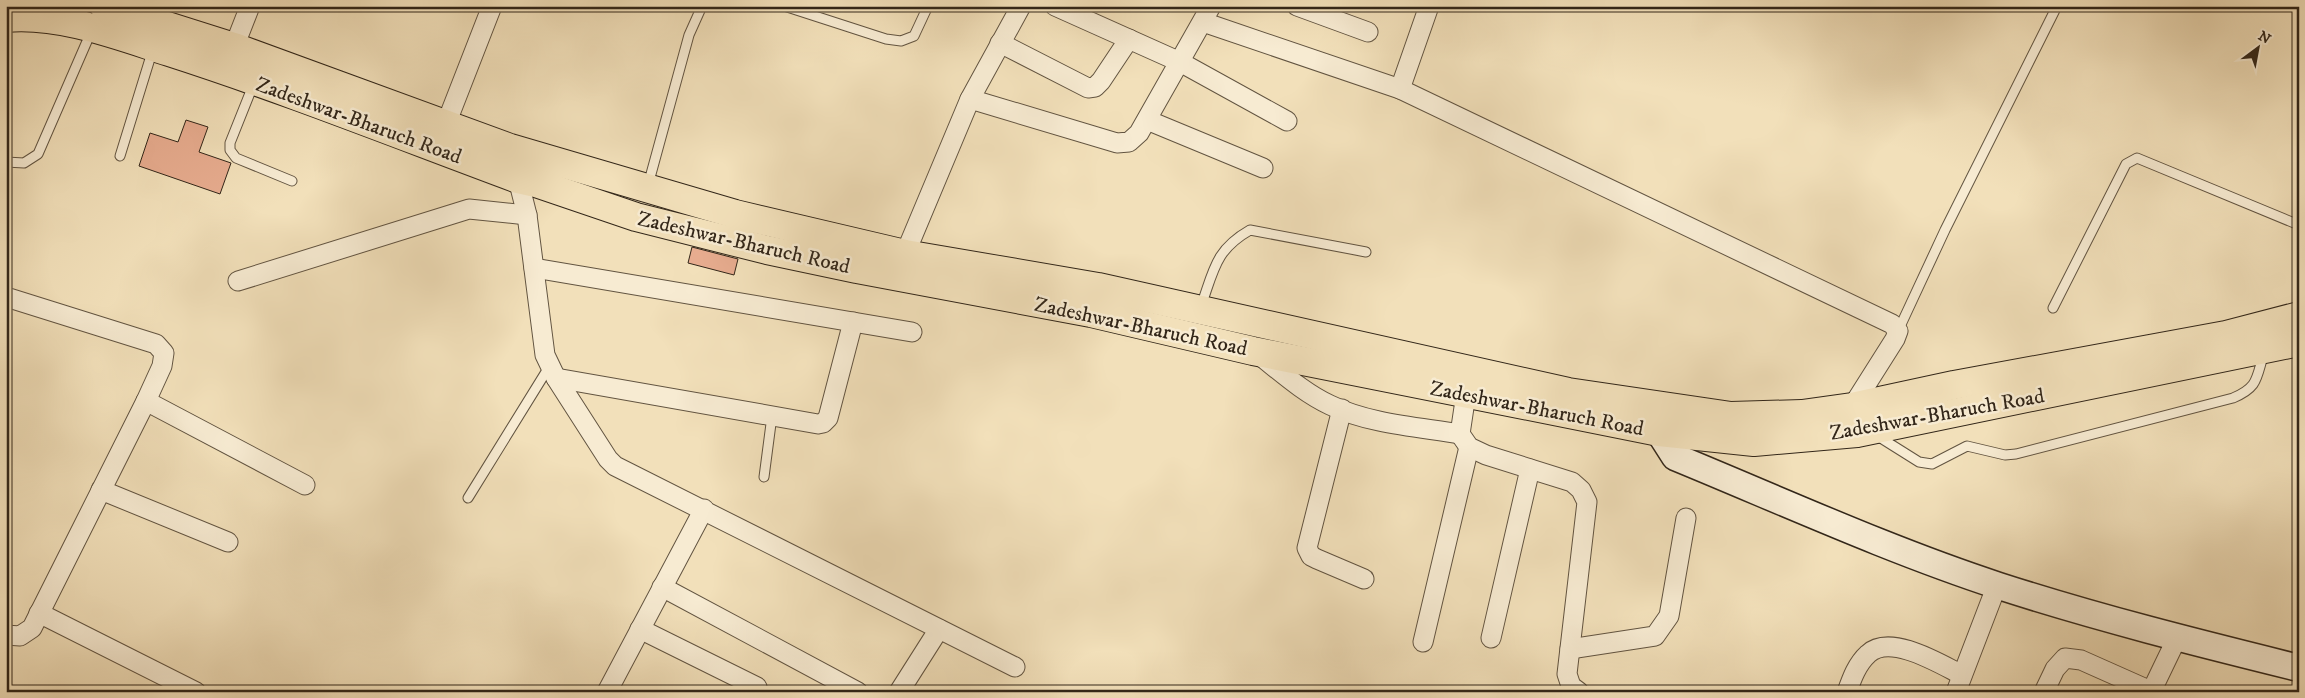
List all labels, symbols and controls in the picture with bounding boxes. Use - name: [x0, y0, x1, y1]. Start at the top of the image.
- north arrow: [2232, 22, 2282, 72]
- text: N: [2255, 27, 2274, 49]
- street label: Zadeshwar-Bharuch Road: [252, 72, 466, 170]
- street label: Zadeshwar-Bharuch Road: [635, 206, 853, 280]
- street label: Zadeshwar-Bharuch Road: [1032, 292, 1250, 362]
- street label: Zadeshwar-Bharuch Road: [1428, 375, 1646, 443]
- street label: Zadeshwar-Bharuch Road: [1828, 383, 2047, 447]

